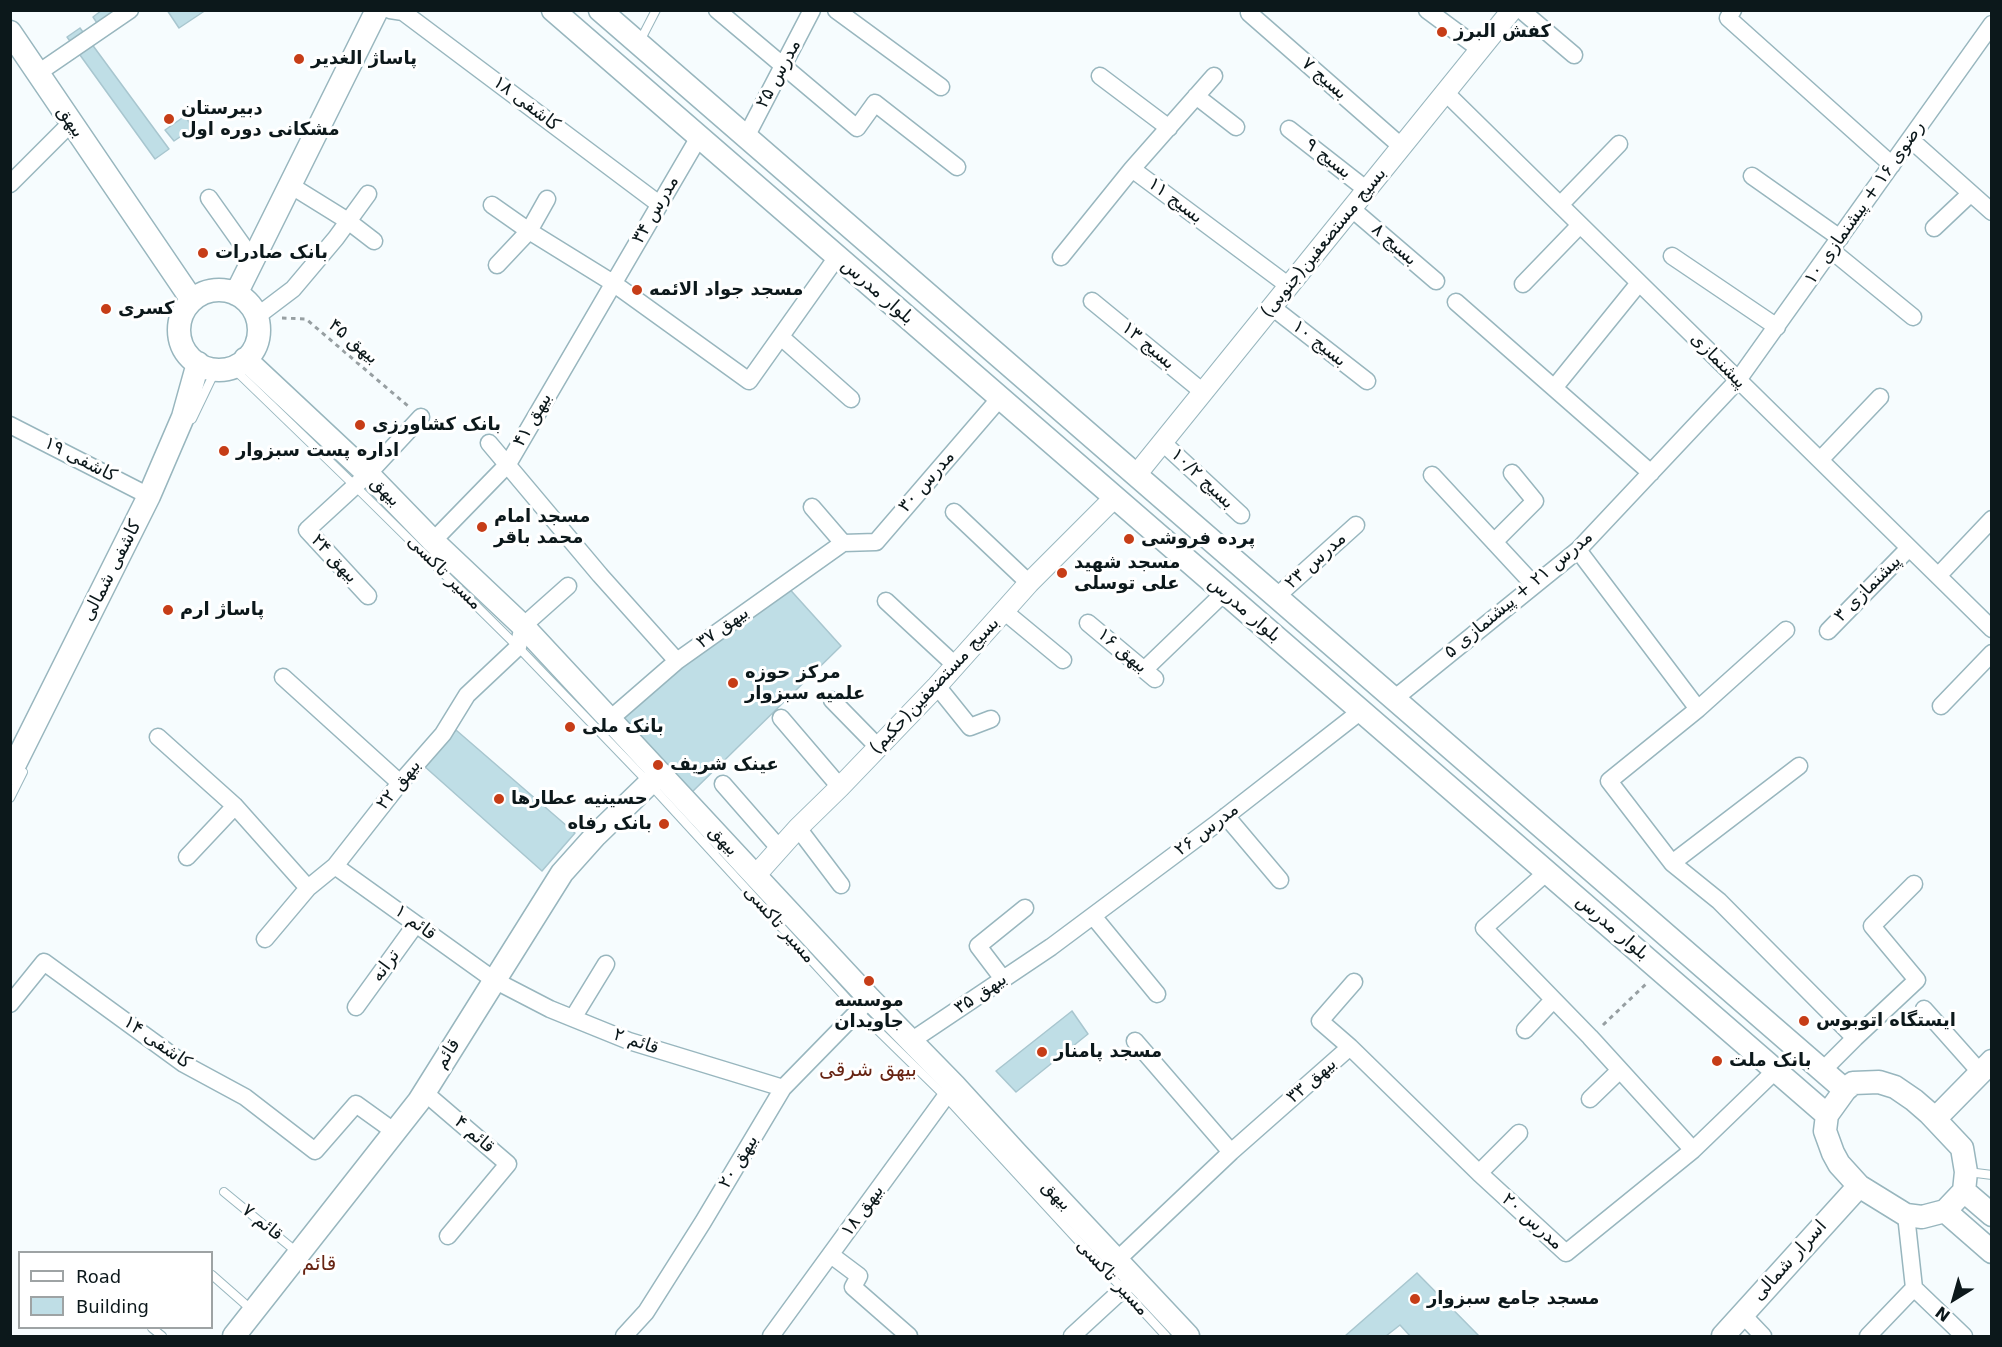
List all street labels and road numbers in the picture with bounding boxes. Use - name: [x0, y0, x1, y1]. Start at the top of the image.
- street label: مدرس ۲۵: [752, 36, 806, 112]
- street label: بسیج ۷: [1297, 53, 1351, 105]
- street label: کاشفی ۱۸: [488, 72, 564, 136]
- street label: بیهق: [52, 102, 88, 142]
- street label: رضوی ۱۶ + پیشنمازی ۱۰: [1800, 117, 1930, 289]
- street label: بسیج ۹: [1300, 134, 1356, 184]
- street label: بسیج مستضعفین(جنوبی): [1257, 163, 1391, 323]
- street label: مدرس ۳۴: [628, 172, 684, 248]
- street label: بسیج ۱۱: [1143, 173, 1207, 229]
- street label: بسیج ۸: [1367, 219, 1421, 271]
- street label: بلوار مدرس: [836, 255, 918, 329]
- street label: بیهق ۴۵: [324, 315, 382, 369]
- street label: بسیج ۱۰: [1287, 316, 1351, 372]
- street label: بسیج ۱۳: [1117, 317, 1179, 375]
- street label: پیشنمازی: [1685, 328, 1751, 394]
- street label: بیهق ۴۱: [509, 389, 557, 451]
- street label: کاشفی ۱۹: [40, 433, 120, 487]
- street label: بسیج ۱۰/۲: [1166, 444, 1238, 514]
- street label: مدرس ۳۰: [894, 447, 960, 517]
- street label: بیهق: [365, 472, 405, 512]
- street label: کاشفی شمالی: [77, 517, 147, 625]
- street label: مدرس ۲۱ + پیشنمازی ۵: [1440, 527, 1598, 663]
- street label: مدرس ۲۳: [1281, 528, 1351, 594]
- street label: بیهق ۲۴: [306, 530, 362, 588]
- street label: مسیر تاکسی: [402, 531, 486, 615]
- street label: پیشنمازی ۳: [1830, 551, 1906, 627]
- street label: بلوار مدرس: [1203, 573, 1285, 647]
- street label: بیهق ۳۷: [693, 602, 753, 654]
- street label: بسیج مستضعفین(حکیم): [866, 613, 1004, 759]
- street label: بیهق ۱۶: [1093, 624, 1151, 678]
- street label: بیهق ۲۲: [372, 755, 426, 815]
- street label: مدرس ۲۶: [1171, 799, 1243, 861]
- street label: بیهق: [704, 821, 742, 861]
- street label: مسیر تاکسی: [739, 882, 819, 968]
- street label: بلوار مدرس: [1571, 891, 1653, 965]
- street label: قائم ۱: [390, 901, 440, 945]
- street label: ترانه: [367, 946, 405, 986]
- street label: بیهق ۳۵: [951, 969, 1011, 1019]
- street label: کاشفی ۱۴: [119, 1012, 195, 1074]
- street label: قائم ۲: [611, 1024, 661, 1060]
- street label: قائم: [431, 1035, 465, 1073]
- street label: بیهق ۳۳: [1283, 1054, 1341, 1108]
- street label: قائم ۴: [449, 1112, 499, 1158]
- street label: بیهق ۲۰: [715, 1131, 763, 1193]
- street label: بیهق: [1037, 1176, 1075, 1216]
- street label: بیهق ۱۸: [837, 1181, 889, 1241]
- street label: مدرس ۲۰: [1497, 1189, 1567, 1255]
- street label: قائم ۷: [237, 1200, 287, 1246]
- street label: اسرار شمالی: [1748, 1216, 1832, 1306]
- street label: مسیر تاکسی: [1071, 1235, 1153, 1321]

